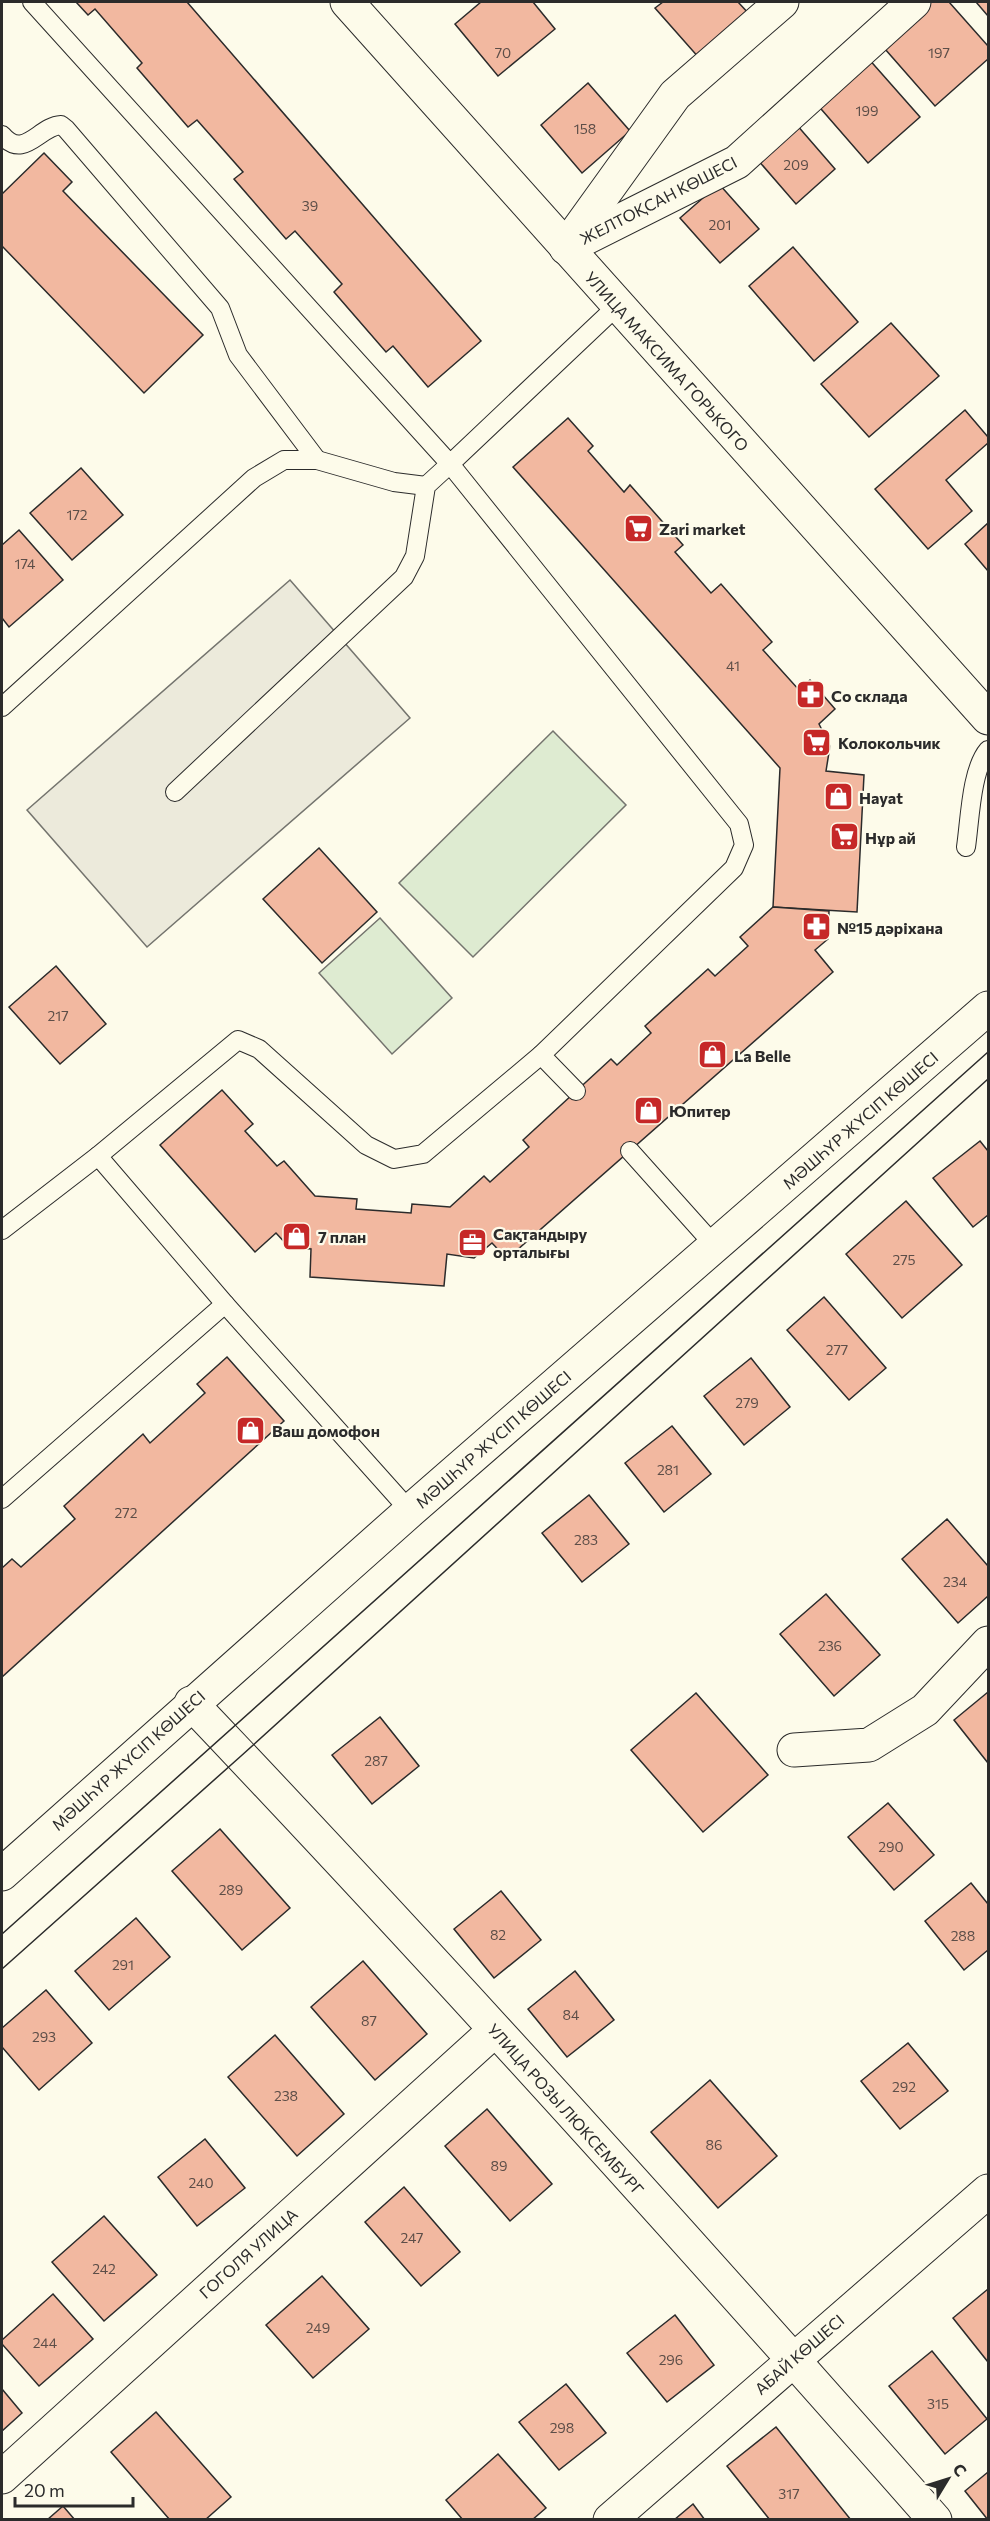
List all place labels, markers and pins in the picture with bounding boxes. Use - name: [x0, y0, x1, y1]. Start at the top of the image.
- supermarket icon: Zari market: [622, 512, 654, 544]
- place label: Zari market: [659, 519, 746, 538]
- pharmacy icon: Со склада: [794, 679, 826, 711]
- place label: Со склада: [831, 686, 908, 705]
- supermarket icon: Колокольчик: [801, 726, 833, 758]
- place label: Колокольчик: [838, 733, 941, 752]
- shop icon: Hayat: [822, 781, 854, 813]
- place label: Hayat: [859, 788, 903, 807]
- supermarket icon: Нұр ай: [828, 821, 860, 853]
- place label: Нұр ай: [865, 828, 916, 847]
- pharmacy icon: №15 дәріхана: [800, 911, 832, 943]
- place label: №15 дәріхана: [837, 918, 943, 937]
- shop icon: La Belle: [697, 1039, 729, 1071]
- place label: La Belle: [734, 1046, 791, 1065]
- shop icon: Юпитер: [632, 1094, 664, 1126]
- place label: Юпитер: [669, 1101, 731, 1120]
- shop icon: 7 план: [281, 1220, 313, 1252]
- place label: Сақтандыру орталығы: [493, 1224, 587, 1261]
- office icon: Сақтандыру орталығы: [456, 1226, 488, 1258]
- place label: 7 план: [318, 1227, 366, 1246]
- shop icon: Ваш домофон: [235, 1414, 267, 1446]
- place label: Ваш домофон: [272, 1421, 380, 1440]

